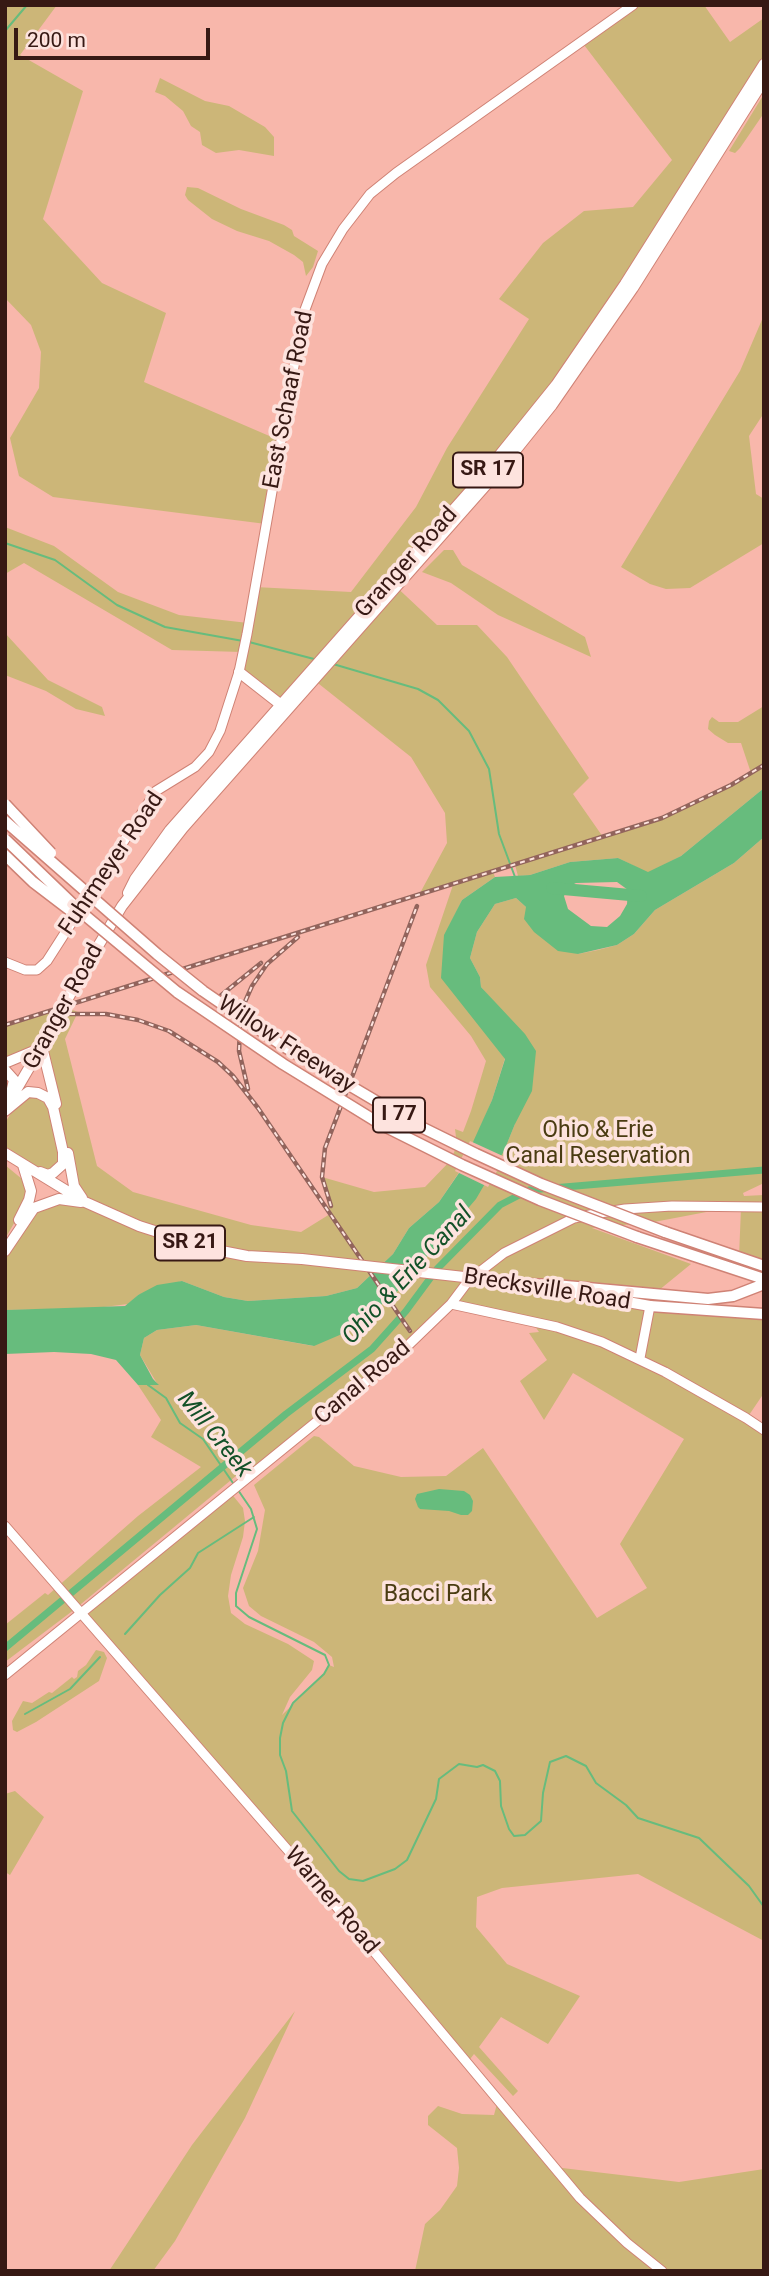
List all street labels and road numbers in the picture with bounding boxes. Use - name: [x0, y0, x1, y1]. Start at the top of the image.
- street label: East Schaaf Road: [258, 309, 320, 491]
- road number: SR 17: [453, 452, 523, 488]
- street label: Granger Road: [350, 502, 464, 624]
- street label: Fuhrmeyer Road: [54, 787, 170, 941]
- street label: Granger Road: [18, 939, 110, 1075]
- street label: Willow Freeway: [212, 990, 360, 1100]
- road number: I 77: [373, 1098, 425, 1132]
- road number: SR 21: [155, 1226, 225, 1260]
- street label: Brecksville Road: [462, 1263, 632, 1317]
- street label: Canal Road: [309, 1335, 417, 1431]
- street label: Warner Road: [278, 1842, 384, 1960]

